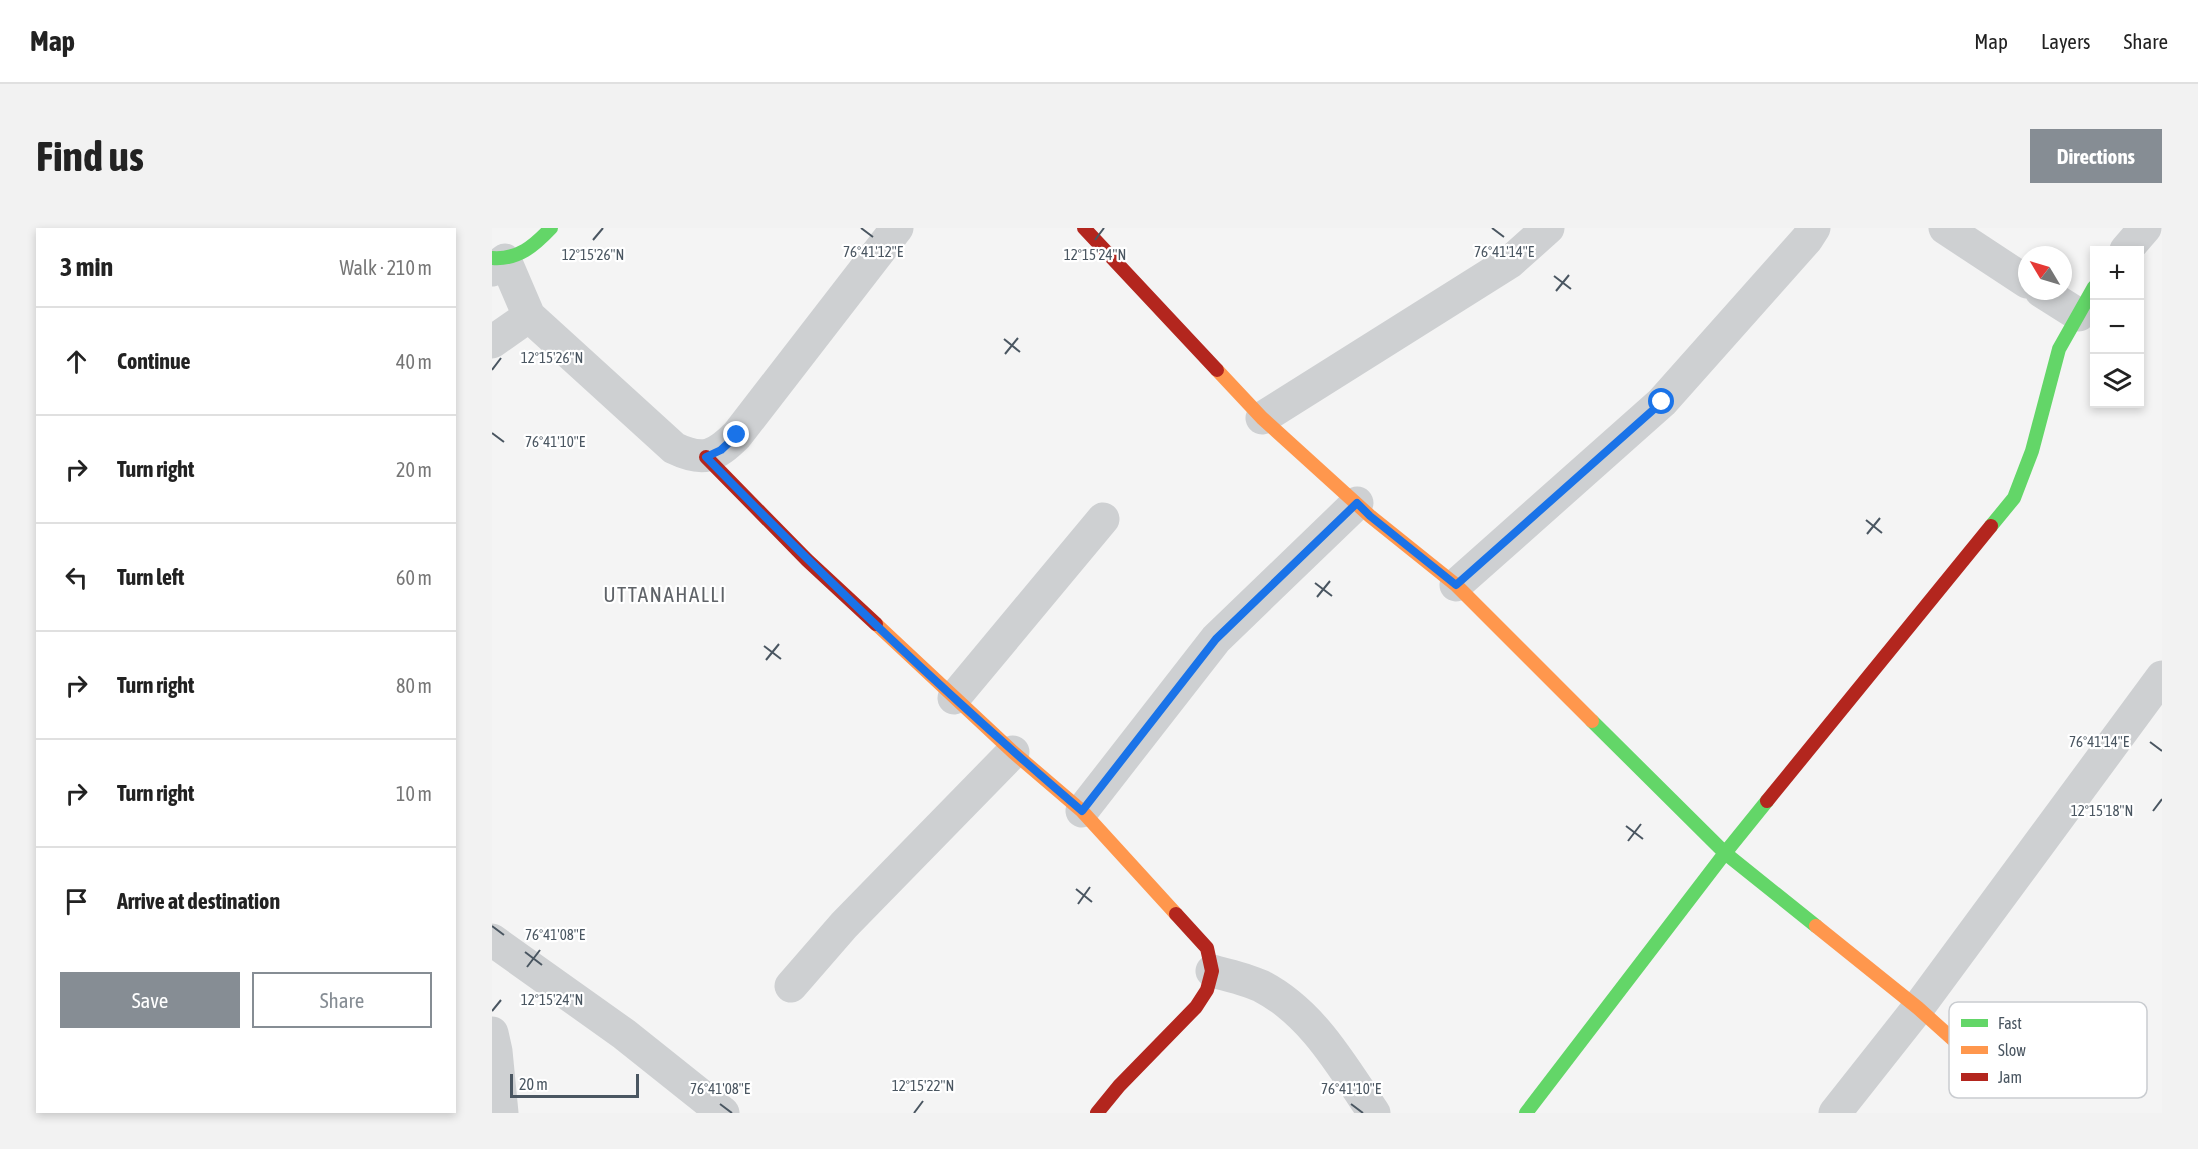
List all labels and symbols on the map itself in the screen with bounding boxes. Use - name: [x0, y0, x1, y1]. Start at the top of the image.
- text: 76°41'12"E: [843, 243, 904, 260]
- text: 76°41'14"E: [1474, 243, 1535, 260]
- text: 12°15'26"N: [562, 246, 624, 263]
- text: 12°15'24"N: [1064, 246, 1126, 263]
- north arrow: [2018, 246, 2072, 300]
- text: 12°15'26"N: [521, 349, 583, 366]
- route start: [1648, 388, 1674, 414]
- route end: [723, 421, 749, 447]
- text: 76°41'10"E: [525, 433, 586, 450]
- district label: UTTANAHALLI: [603, 582, 727, 606]
- text: 76°41'14"E: [2069, 733, 2130, 750]
- text: 12°15'18"N: [2071, 802, 2133, 819]
- text: 76°41'08"E: [525, 926, 586, 943]
- text: 12°15'24"N: [521, 991, 583, 1008]
- legend: [1949, 1002, 2147, 1098]
- text: Fast: [1998, 1014, 2022, 1032]
- text: Slow: [1998, 1041, 2026, 1059]
- text: Jam: [1998, 1068, 2022, 1086]
- scale bar: [510, 1071, 639, 1098]
- text: 12°15'22"N: [892, 1077, 954, 1094]
- text: 76°41'08"E: [690, 1080, 751, 1097]
- text: 76°41'10"E: [1321, 1080, 1382, 1097]

